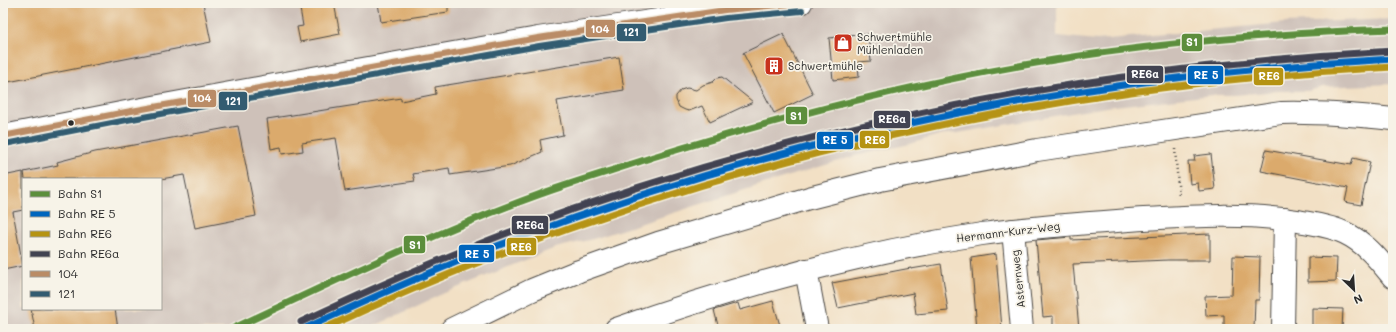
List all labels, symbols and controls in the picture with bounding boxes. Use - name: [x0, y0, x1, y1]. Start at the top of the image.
- line badge: 104: [585, 19, 616, 38]
- text: 104: [591, 21, 609, 36]
- line badge: 121: [616, 23, 647, 42]
- text: 121: [623, 24, 639, 39]
- place label: Schwertmühle Mühlenladen: [857, 29, 932, 57]
- shop icon: Schwertmühle Mühlenladen: [832, 32, 854, 54]
- line badge: S1: [1181, 33, 1203, 52]
- text: S1: [1186, 34, 1198, 49]
- building icon: Schwertmühle: [763, 55, 785, 77]
- place label: Schwertmühle: [788, 58, 863, 73]
- line badge: RE6a: [1126, 65, 1164, 84]
- line badge: RE 5: [1187, 65, 1224, 85]
- text: RE6a: [1131, 66, 1159, 81]
- text: RE 5: [1193, 67, 1219, 82]
- line badge: RE6: [1253, 67, 1284, 86]
- text: RE6: [1258, 68, 1280, 83]
- line badge: 104: [187, 89, 217, 108]
- text: 104: [193, 90, 211, 105]
- line badge: 121: [218, 91, 248, 111]
- text: 121: [225, 93, 241, 108]
- line badge: S1: [785, 106, 808, 125]
- text: S1: [790, 108, 802, 123]
- line badge: RE6a: [873, 110, 911, 129]
- text: RE6a: [878, 111, 906, 126]
- unlabelled marker: [66, 118, 76, 128]
- line badge: RE6: [859, 130, 890, 149]
- line badge: RE 5: [816, 131, 854, 150]
- text: RE 5: [822, 132, 848, 147]
- text: RE6: [864, 132, 886, 147]
- legend: [22, 178, 162, 310]
- text: Bahn S1: [58, 185, 102, 201]
- text: Bahn RE 5: [58, 205, 116, 221]
- line badge: RE6a: [511, 215, 549, 235]
- text: RE6a: [516, 217, 544, 232]
- street label: Hermann-Kurz-Weg: [955, 218, 1061, 245]
- text: Bahn RE6: [58, 225, 112, 241]
- line badge: S1: [403, 235, 426, 254]
- text: S1: [409, 237, 421, 252]
- line badge: RE6: [506, 237, 537, 256]
- text: RE6: [510, 239, 532, 254]
- line badge: RE 5: [458, 244, 495, 263]
- text: Bahn RE6a: [58, 245, 119, 261]
- text: RE 5: [464, 246, 490, 261]
- street label: Asternweg: [1007, 249, 1028, 309]
- text: 104: [58, 265, 78, 281]
- north arrow: [1334, 270, 1374, 310]
- text: 121: [58, 285, 75, 301]
- text: N: [1351, 291, 1365, 308]

